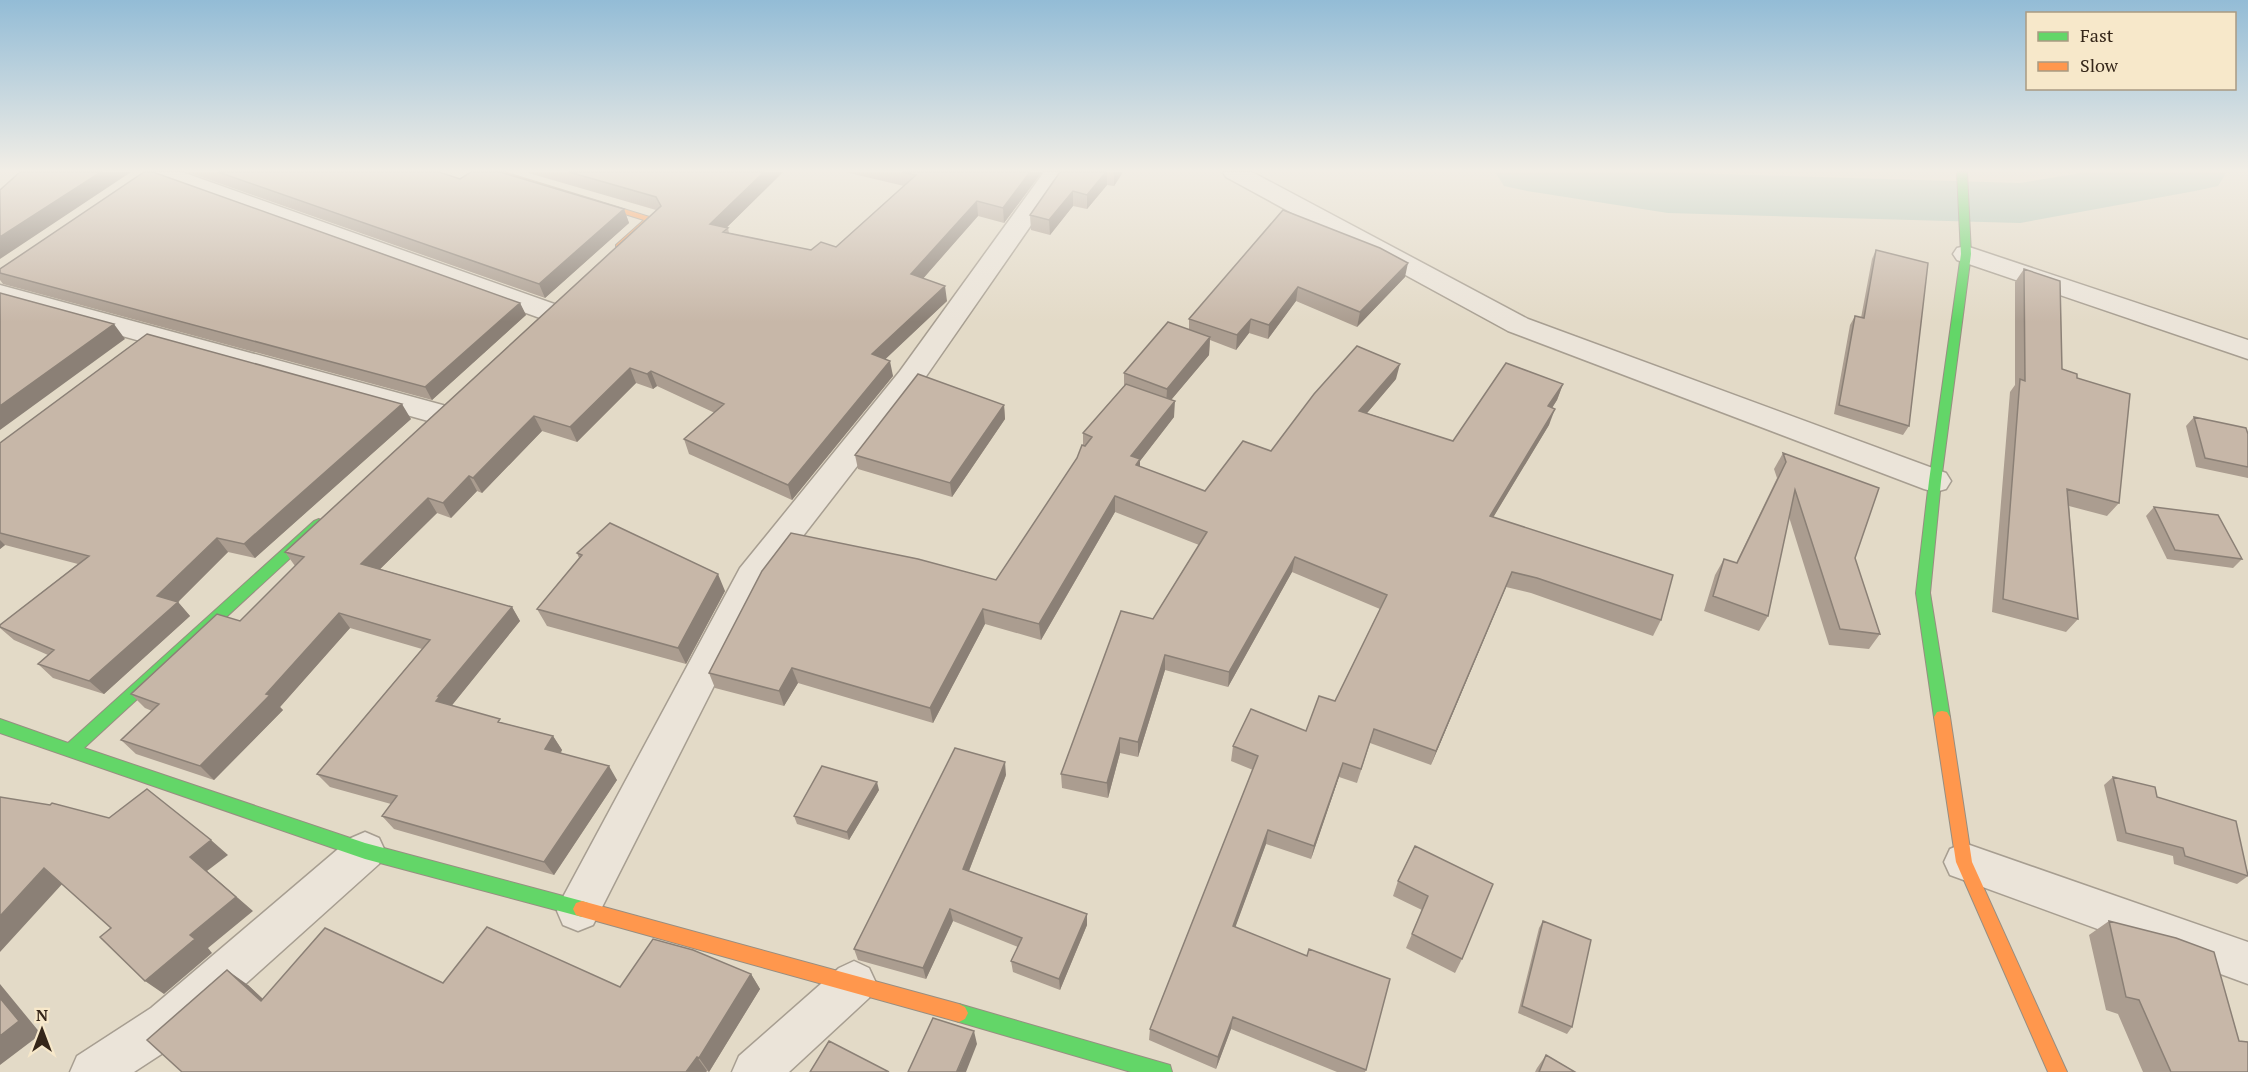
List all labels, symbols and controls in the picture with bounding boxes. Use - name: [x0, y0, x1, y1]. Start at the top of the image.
- legend: [2026, 12, 2236, 90]
- text: Fast: [2080, 23, 2114, 47]
- text: Slow: [2080, 53, 2119, 77]
- north arrow: [12, 1000, 72, 1060]
- text: N: [36, 1004, 48, 1026]

